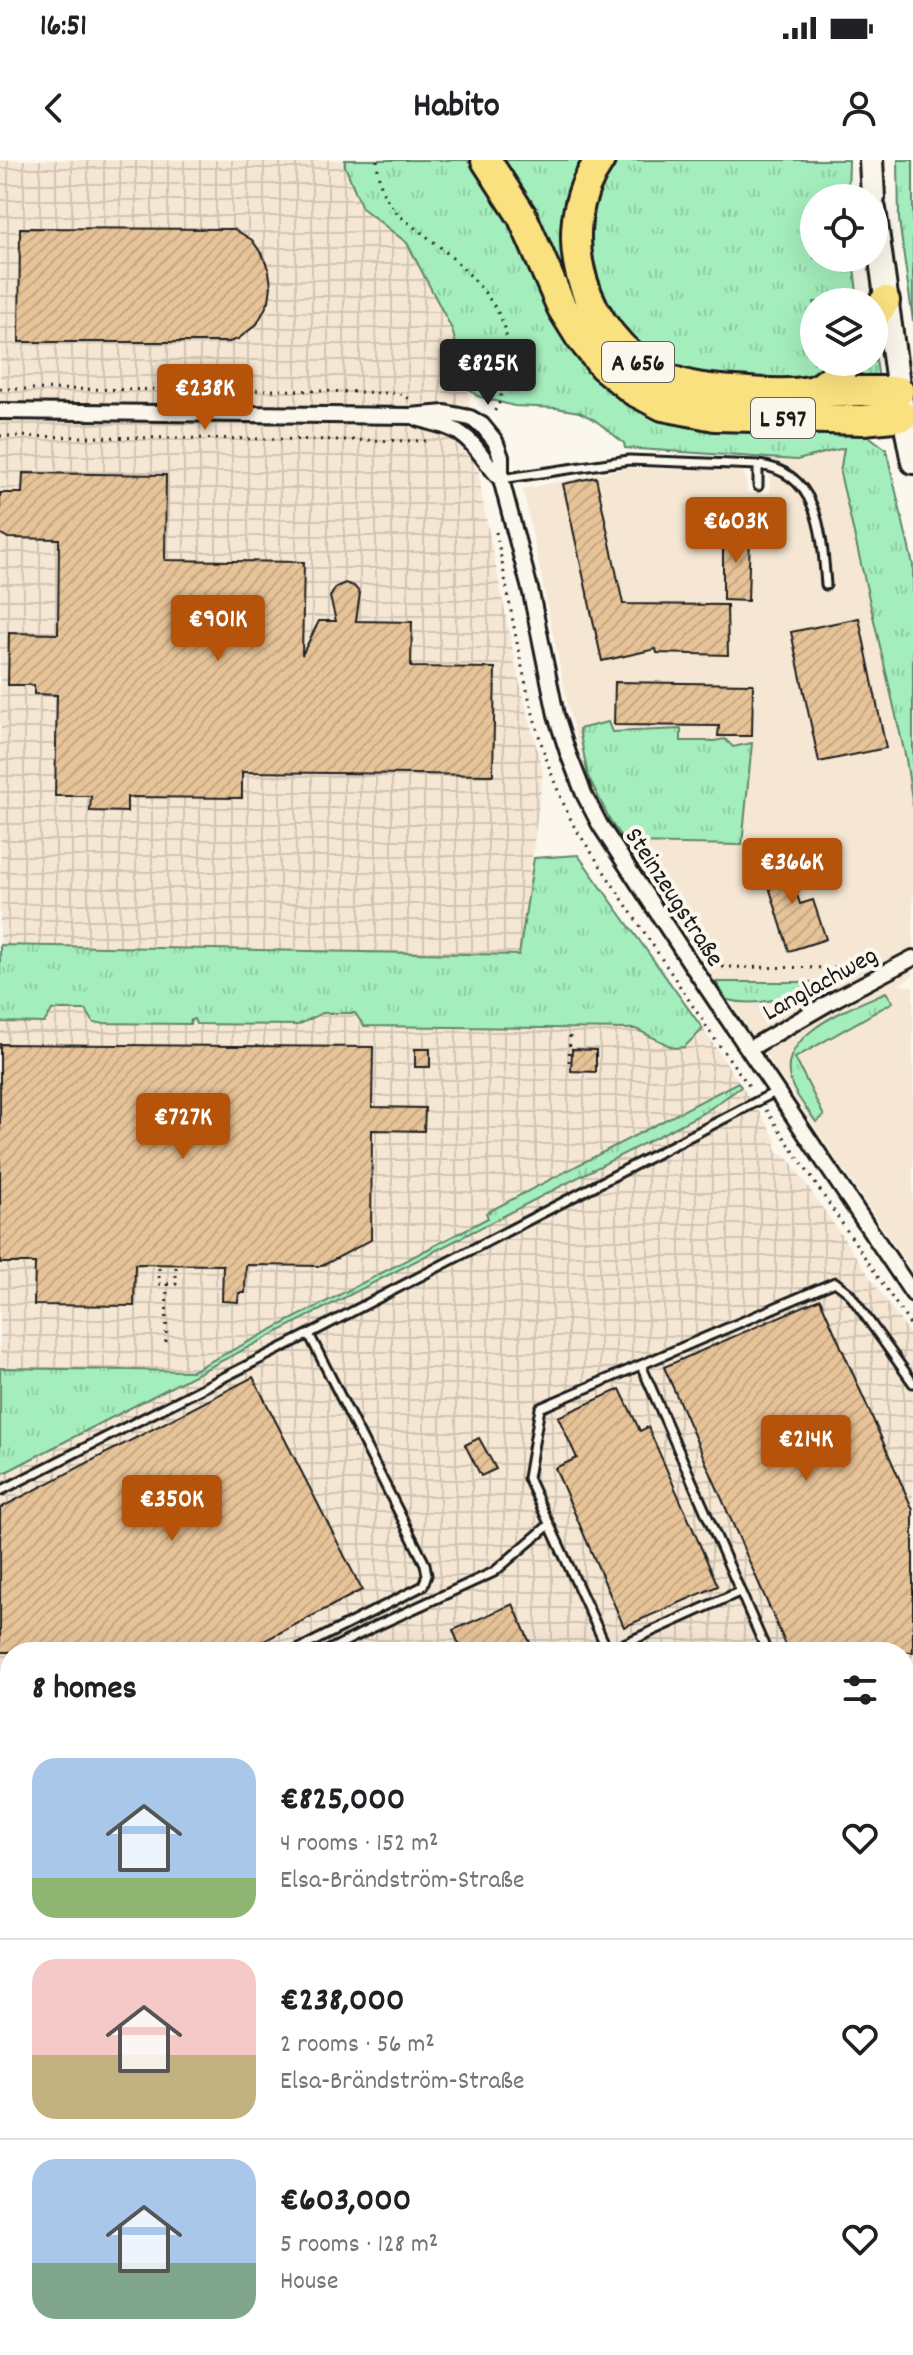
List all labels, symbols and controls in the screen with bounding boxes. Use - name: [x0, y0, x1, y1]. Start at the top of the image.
- text: 16:51: [40, 7, 87, 50]
- text: Habito: [413, 82, 500, 134]
- icon: back: [32, 86, 76, 130]
- icon: person: [837, 86, 881, 130]
- map controls: [800, 184, 888, 376]
- button: locate: [800, 184, 888, 272]
- button: layers: [800, 288, 888, 376]
- pin: €825K: [432, 339, 544, 407]
- road number: A 656: [602, 342, 674, 382]
- text: €825K: [458, 346, 518, 383]
- pin: €238K: [149, 364, 261, 432]
- text: €238K: [175, 371, 235, 408]
- road number: L 597: [751, 398, 815, 438]
- pin: €603K: [680, 497, 792, 565]
- text: €603K: [704, 504, 768, 541]
- pin: €901K: [162, 595, 274, 663]
- text: €901K: [189, 602, 247, 639]
- street label: Steinzeugstraße: [614, 821, 732, 975]
- pin: €366K: [736, 838, 848, 906]
- text: €366K: [760, 845, 824, 882]
- street label: Langlachweg: [756, 938, 885, 1032]
- pin: €727K: [127, 1093, 239, 1161]
- text: €727K: [154, 1100, 212, 1137]
- pin: €214K: [750, 1415, 862, 1483]
- text: €214K: [779, 1422, 833, 1459]
- pin: €350K: [116, 1475, 228, 1543]
- text: €350K: [140, 1482, 204, 1519]
- text: 8 homes: [32, 1666, 137, 1715]
- icon: filters: [838, 1668, 882, 1712]
- text: €825,000: [280, 1777, 405, 1826]
- icon: home: [96, 1790, 192, 1886]
- icon: heart: [838, 1816, 882, 1860]
- text: 4 rooms · 152 m²: [280, 1826, 439, 1863]
- text: Elsa-Brändström-Straße: [280, 1863, 524, 1900]
- text: €238,000: [280, 1978, 405, 2027]
- icon: home: [96, 1991, 192, 2087]
- icon: heart: [838, 2017, 882, 2061]
- text: 2 rooms · 56 m²: [280, 2027, 435, 2064]
- text: Elsa-Brändström-Straße: [280, 2064, 524, 2101]
- text: €603,000: [280, 2178, 411, 2227]
- icon: home: [96, 2191, 192, 2287]
- icon: heart: [838, 2217, 882, 2261]
- text: 5 rooms · 128 m²: [280, 2227, 438, 2264]
- text: House: [280, 2264, 338, 2301]

